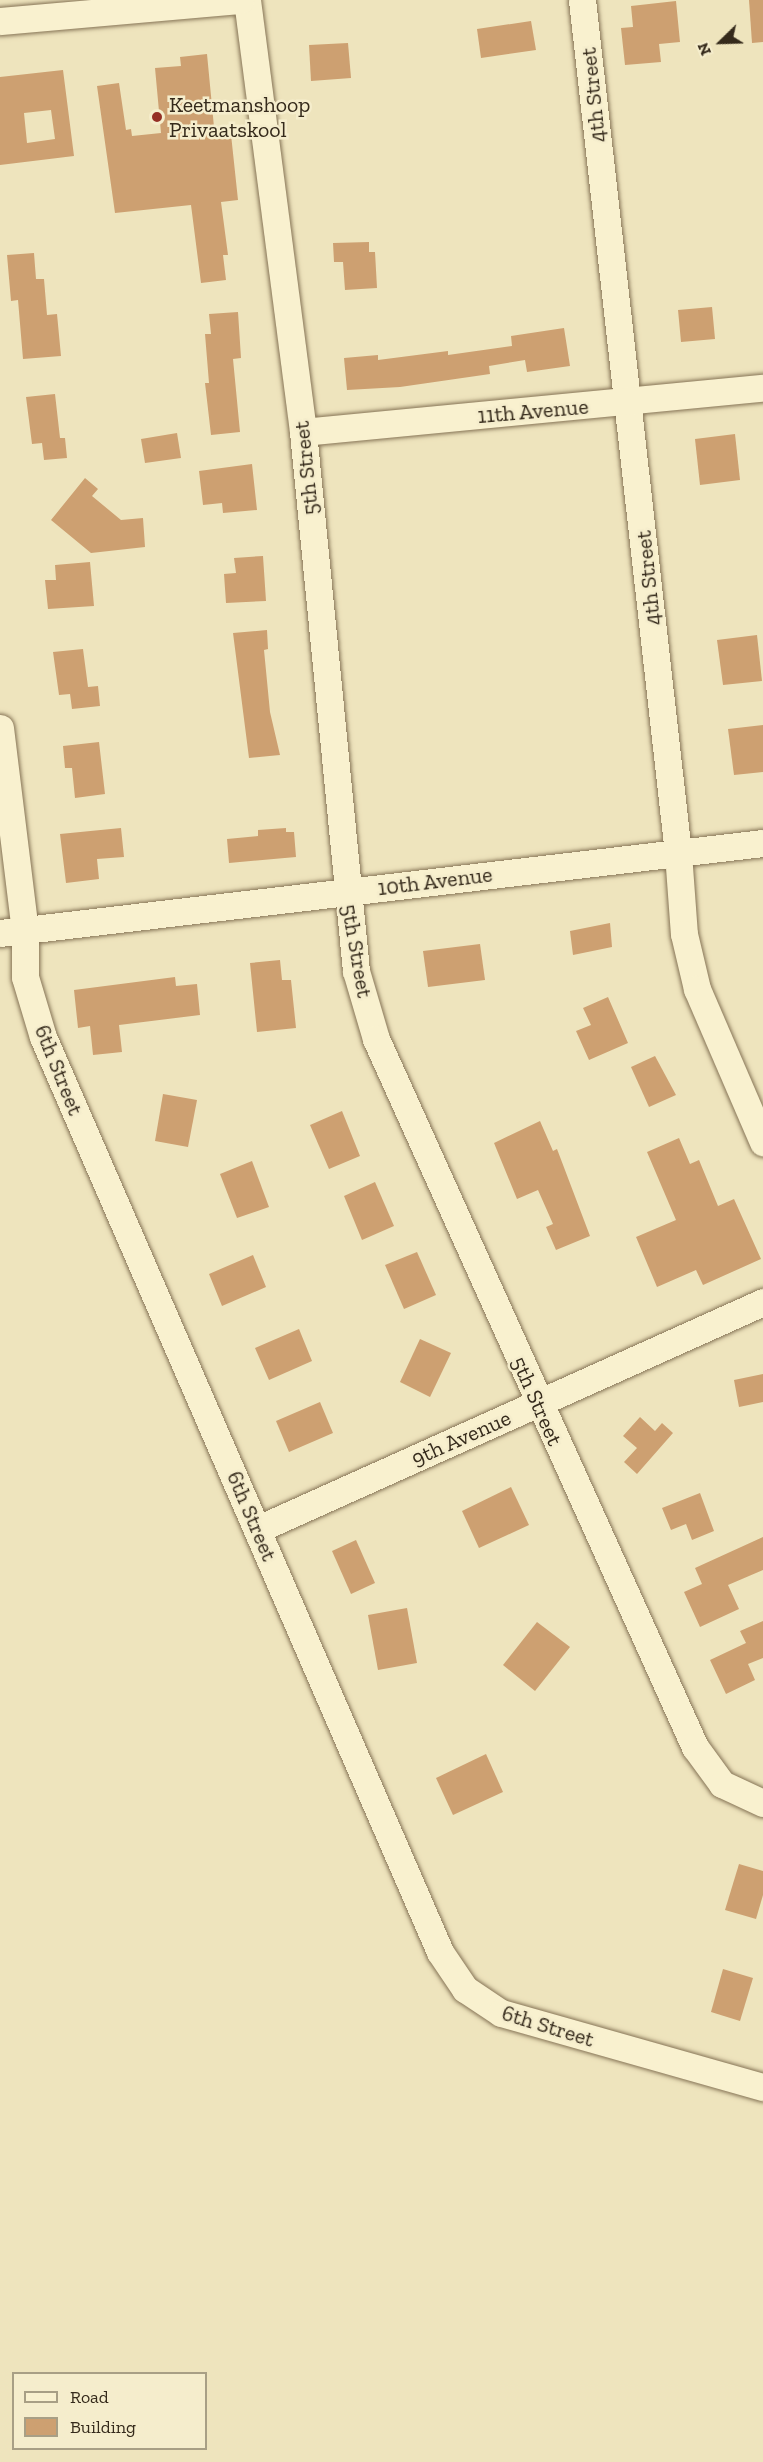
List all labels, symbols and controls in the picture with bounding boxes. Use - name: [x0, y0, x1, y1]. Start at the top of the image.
- north arrow: [691, 12, 751, 72]
- text: N: [693, 40, 715, 59]
- street label: 4th Street: [575, 46, 611, 144]
- place label: Keetmanshoop Privaatskool: [169, 91, 310, 142]
- marker: Keetmanshoop Privaatskool: [150, 110, 164, 124]
- street label: 11th Avenue: [476, 393, 590, 429]
- street label: 5th Street: [288, 420, 324, 516]
- street label: 4th Street: [630, 529, 666, 627]
- street label: 10th Avenue: [376, 861, 494, 901]
- street label: 5th Street: [336, 902, 378, 1000]
- street label: 6th Street: [29, 1021, 89, 1119]
- street label: 5th Street: [506, 1352, 568, 1450]
- street label: 9th Avenue: [407, 1404, 515, 1472]
- street label: 6th Street: [221, 1467, 283, 1565]
- street label: 6th Street: [499, 1999, 597, 2053]
- legend: [12, 2372, 207, 2450]
- text: Road: [70, 2386, 109, 2408]
- text: Building: [70, 2416, 136, 2438]

